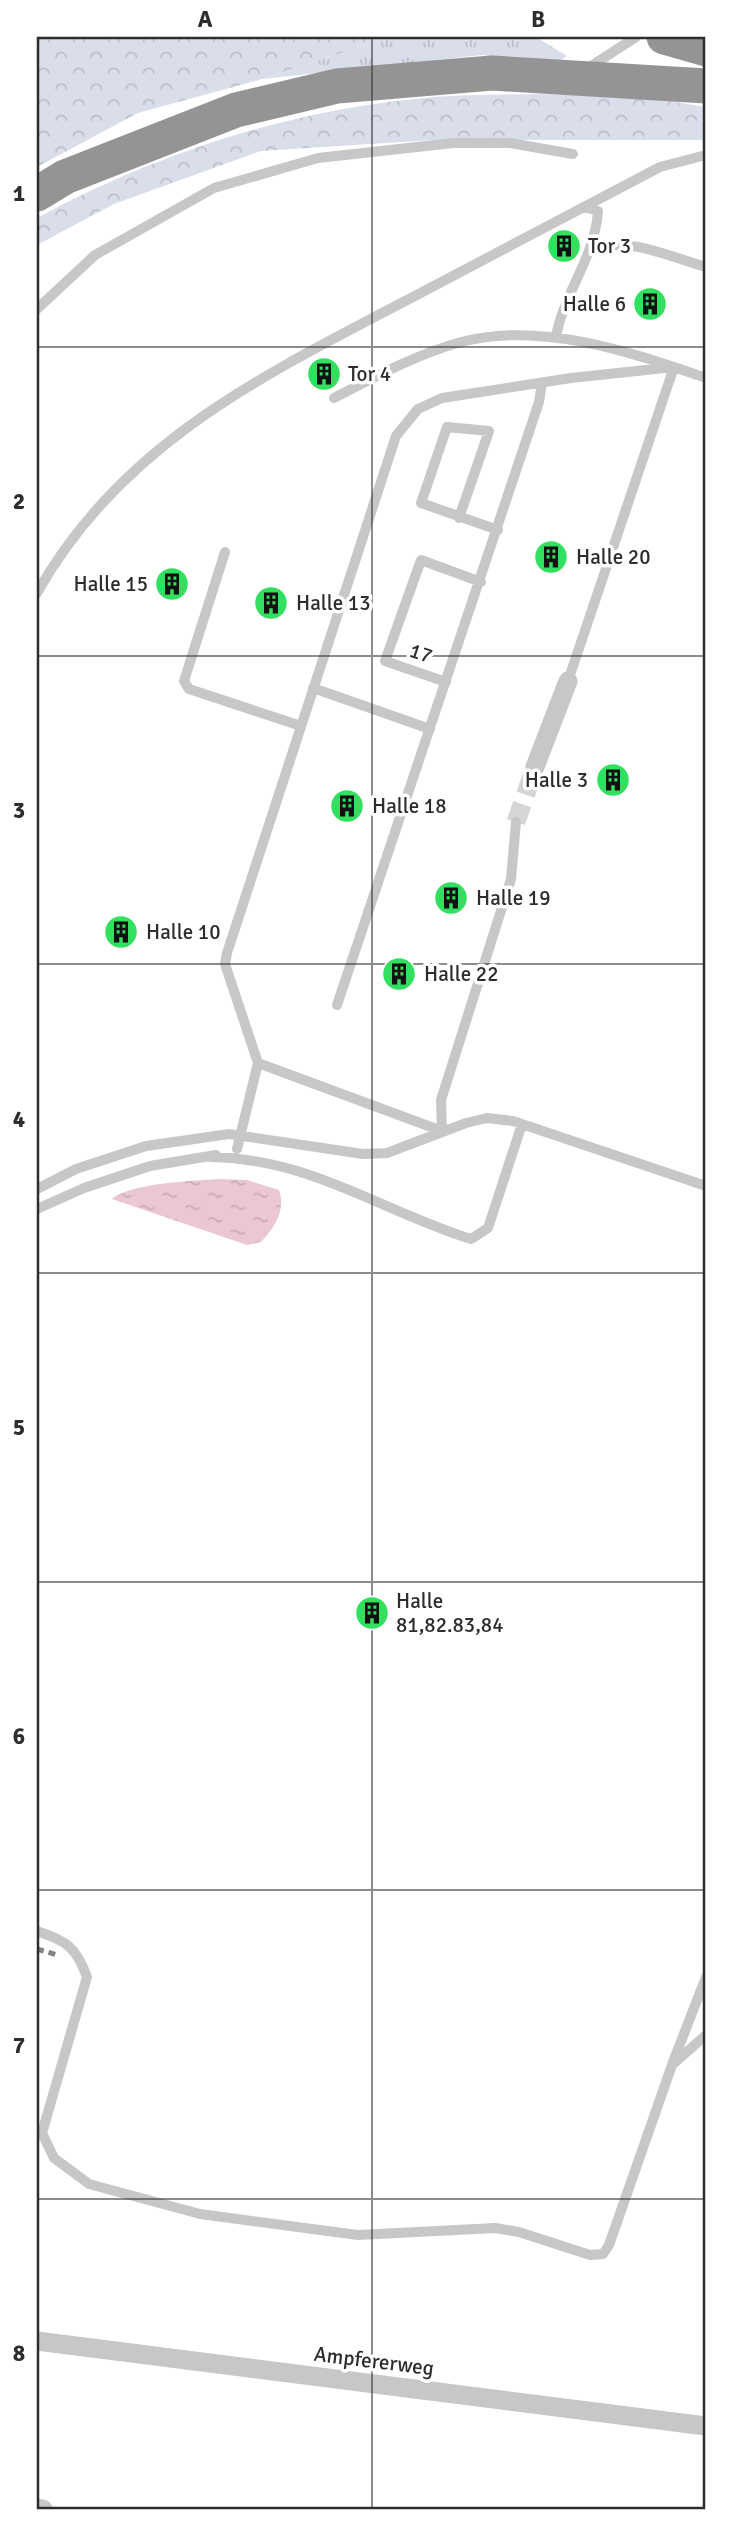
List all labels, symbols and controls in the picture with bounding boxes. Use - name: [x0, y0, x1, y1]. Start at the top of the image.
- text: A: [198, 5, 213, 34]
- text: B: [531, 5, 545, 34]
- text: 1: [13, 179, 25, 208]
- building icon: Tor 3: [545, 227, 583, 265]
- place label: Tor 3: [588, 233, 631, 259]
- building icon: Halle 6: [631, 285, 669, 323]
- place label: Halle 6: [563, 291, 626, 317]
- building icon: Tor 4: [305, 355, 343, 393]
- place label: Tor 4: [348, 361, 391, 387]
- text: 2: [13, 487, 25, 516]
- building icon: Halle 20: [532, 538, 570, 576]
- place label: Halle 20: [576, 544, 651, 570]
- building icon: Halle 15: [153, 565, 191, 603]
- place label: Halle 15: [73, 571, 148, 597]
- building icon: Halle 13: [252, 584, 290, 622]
- place label: Halle 13: [296, 590, 371, 616]
- street label: 17: [406, 637, 436, 669]
- building icon: Halle 3: [594, 761, 632, 799]
- place label: Halle 3: [525, 767, 588, 793]
- building icon: Halle 18: [328, 787, 366, 825]
- place label: Halle 18: [372, 793, 447, 819]
- text: 3: [13, 796, 25, 825]
- building icon: Halle 19: [432, 879, 470, 917]
- place label: Halle 19: [476, 885, 551, 911]
- building icon: Halle 10: [102, 913, 140, 951]
- place label: Halle 10: [146, 919, 221, 945]
- building icon: Halle 22: [380, 955, 418, 993]
- place label: Halle 22: [424, 961, 499, 987]
- text: 4: [13, 1105, 25, 1134]
- text: 5: [13, 1413, 25, 1442]
- place label: Halle 81,82.83,84: [396, 1588, 504, 1638]
- building icon: Halle 81,82.83,84: [353, 1594, 391, 1632]
- text: 6: [13, 1722, 25, 1751]
- text: 7: [13, 2031, 25, 2060]
- text: 8: [13, 2339, 25, 2368]
- street label: Ampfererweg: [313, 2341, 435, 2381]

